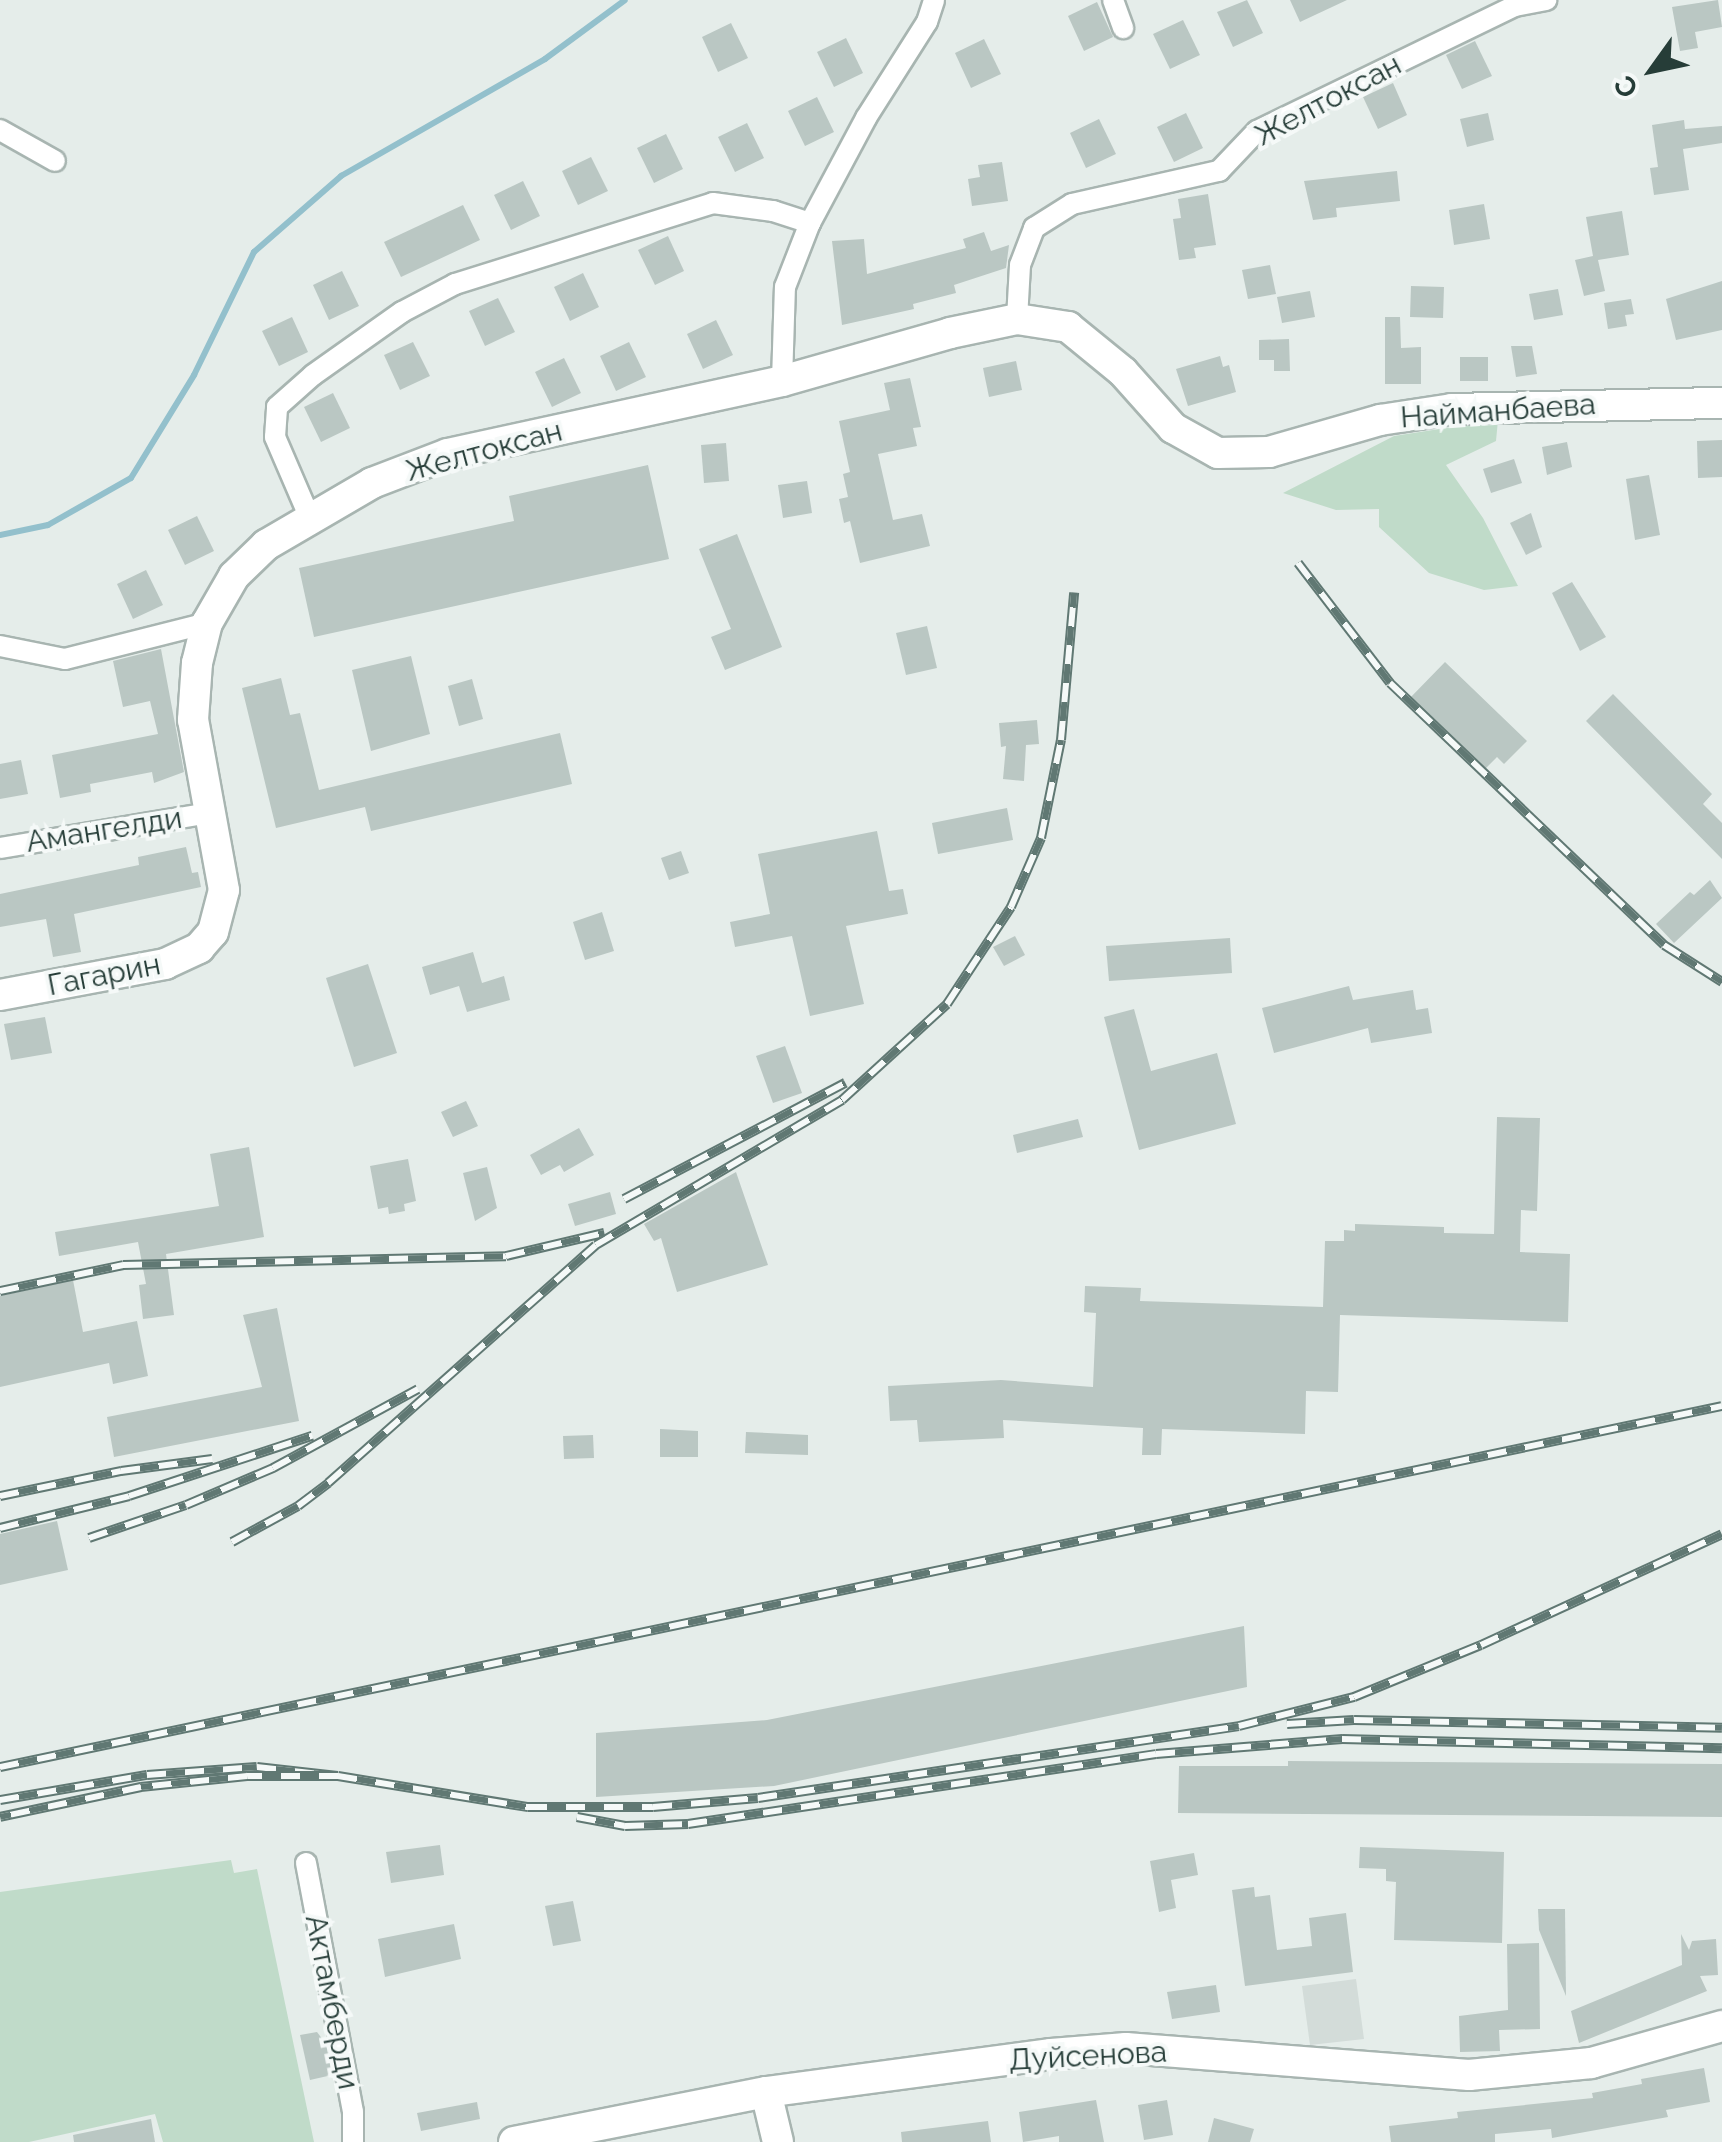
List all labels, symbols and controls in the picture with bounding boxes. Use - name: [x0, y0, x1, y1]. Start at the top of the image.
- north arrow: [1602, 20, 1702, 120]
- street label: Желтоксан: [1249, 46, 1407, 154]
- text: С: [1607, 70, 1645, 104]
- street label: Найманбаева: [1399, 386, 1597, 436]
- street label: Желтоксан: [402, 413, 566, 489]
- street label: Амангелди: [24, 800, 184, 860]
- street label: Гагарин: [45, 946, 163, 1004]
- street label: Актамберди: [297, 1912, 367, 2092]
- street label: Дуйсенова: [1008, 2034, 1168, 2078]

